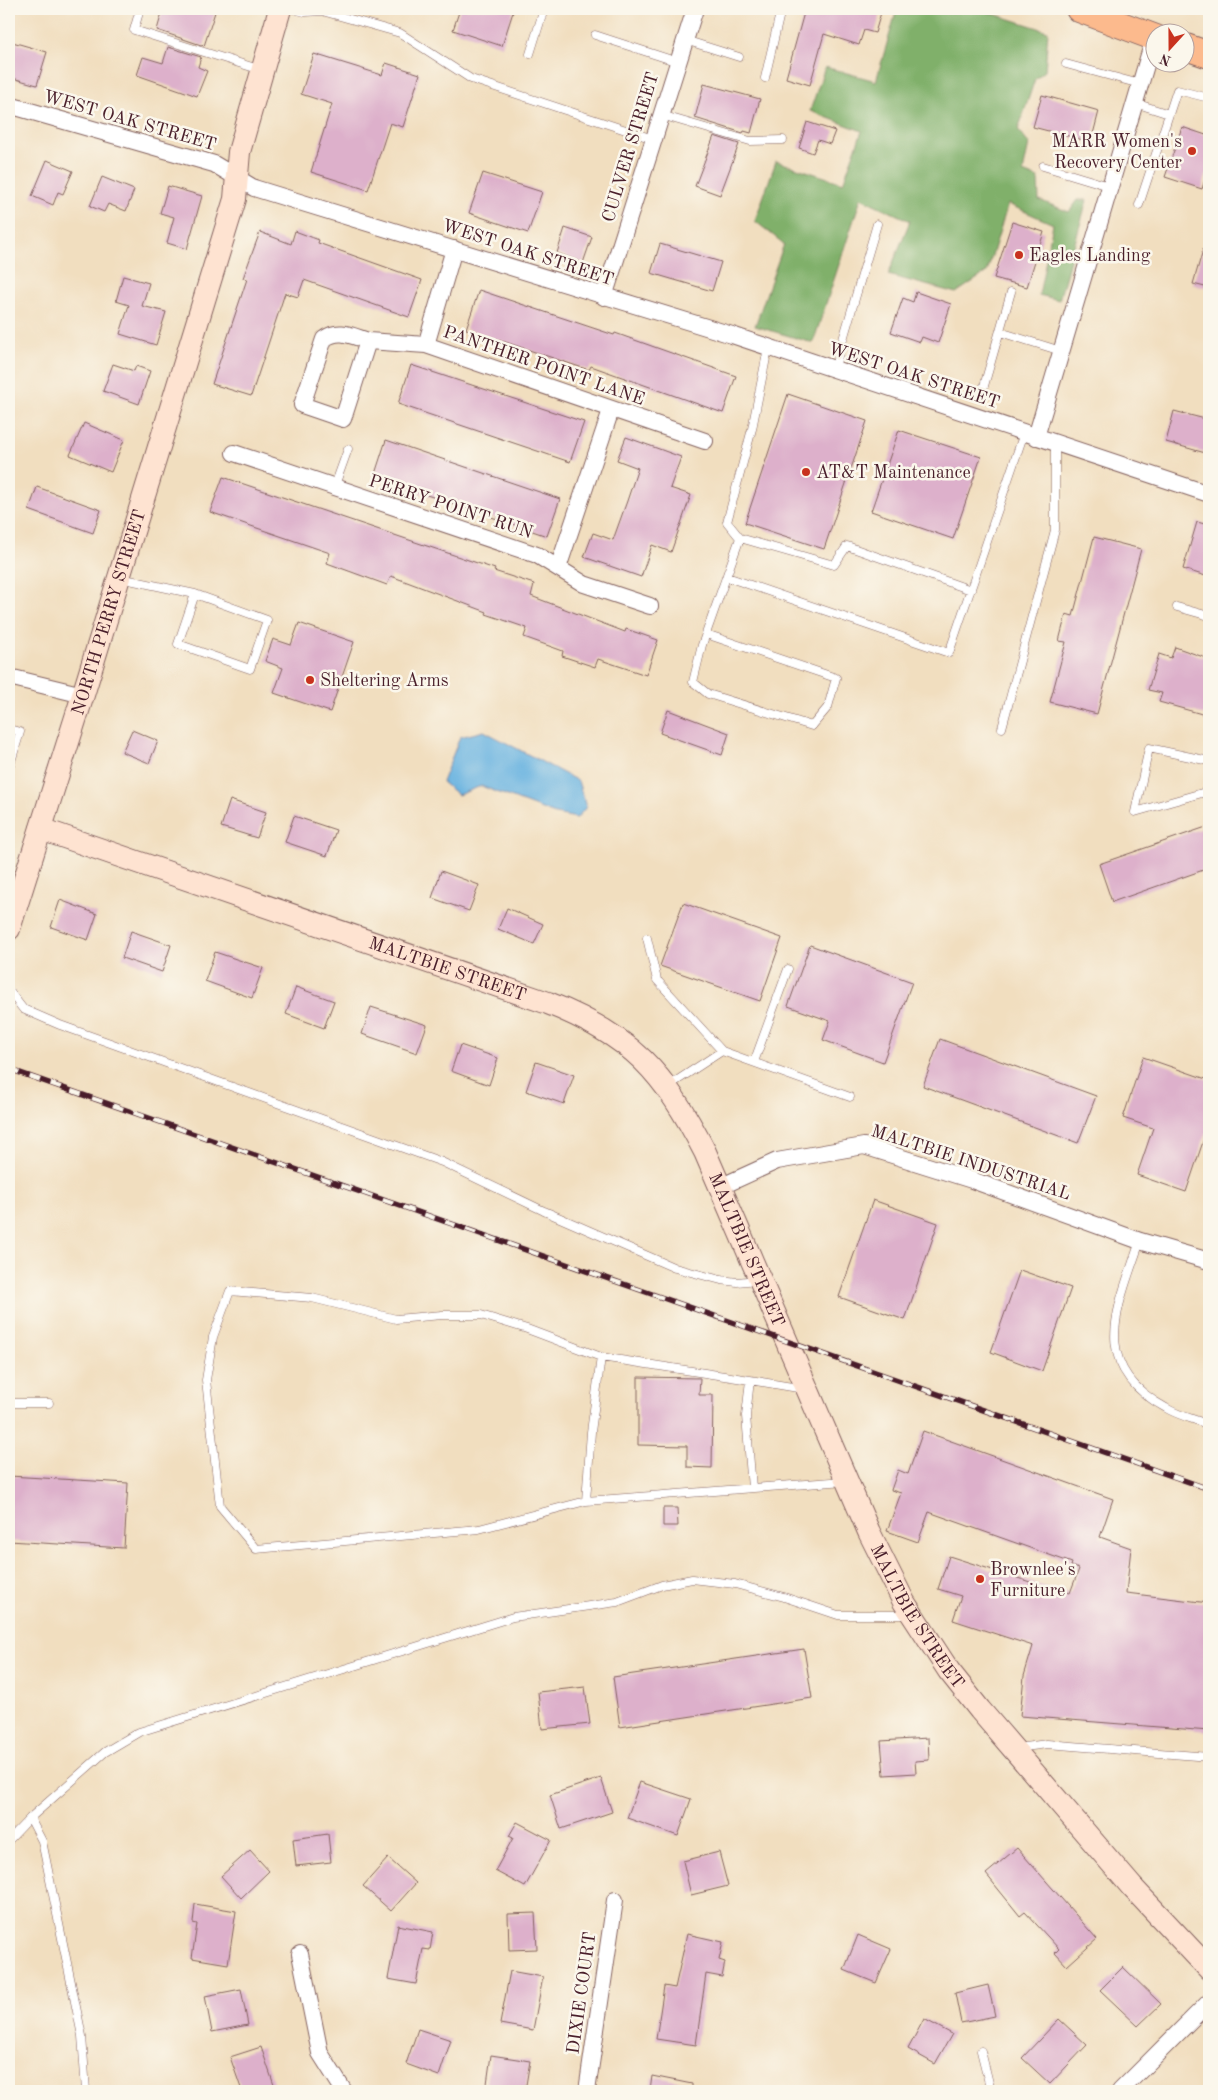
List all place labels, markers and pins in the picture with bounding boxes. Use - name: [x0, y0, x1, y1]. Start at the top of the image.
- place label: MARR Women's Recovery Center: [1052, 133, 1183, 172]
- marker: MARR Women's Recovery Center: [1186, 145, 1198, 157]
- place label: Eagles Landing: [1029, 247, 1151, 265]
- marker: Eagles Landing: [1013, 249, 1025, 261]
- place label: AT&T Maintenance: [816, 464, 971, 482]
- marker: AT&T Maintenance: [800, 466, 812, 478]
- place label: Sheltering Arms: [320, 672, 449, 690]
- marker: Sheltering Arms: [304, 674, 316, 686]
- place label: Brownlee's Furniture: [990, 1561, 1076, 1600]
- marker: Brownlee's Furniture: [974, 1573, 986, 1585]

